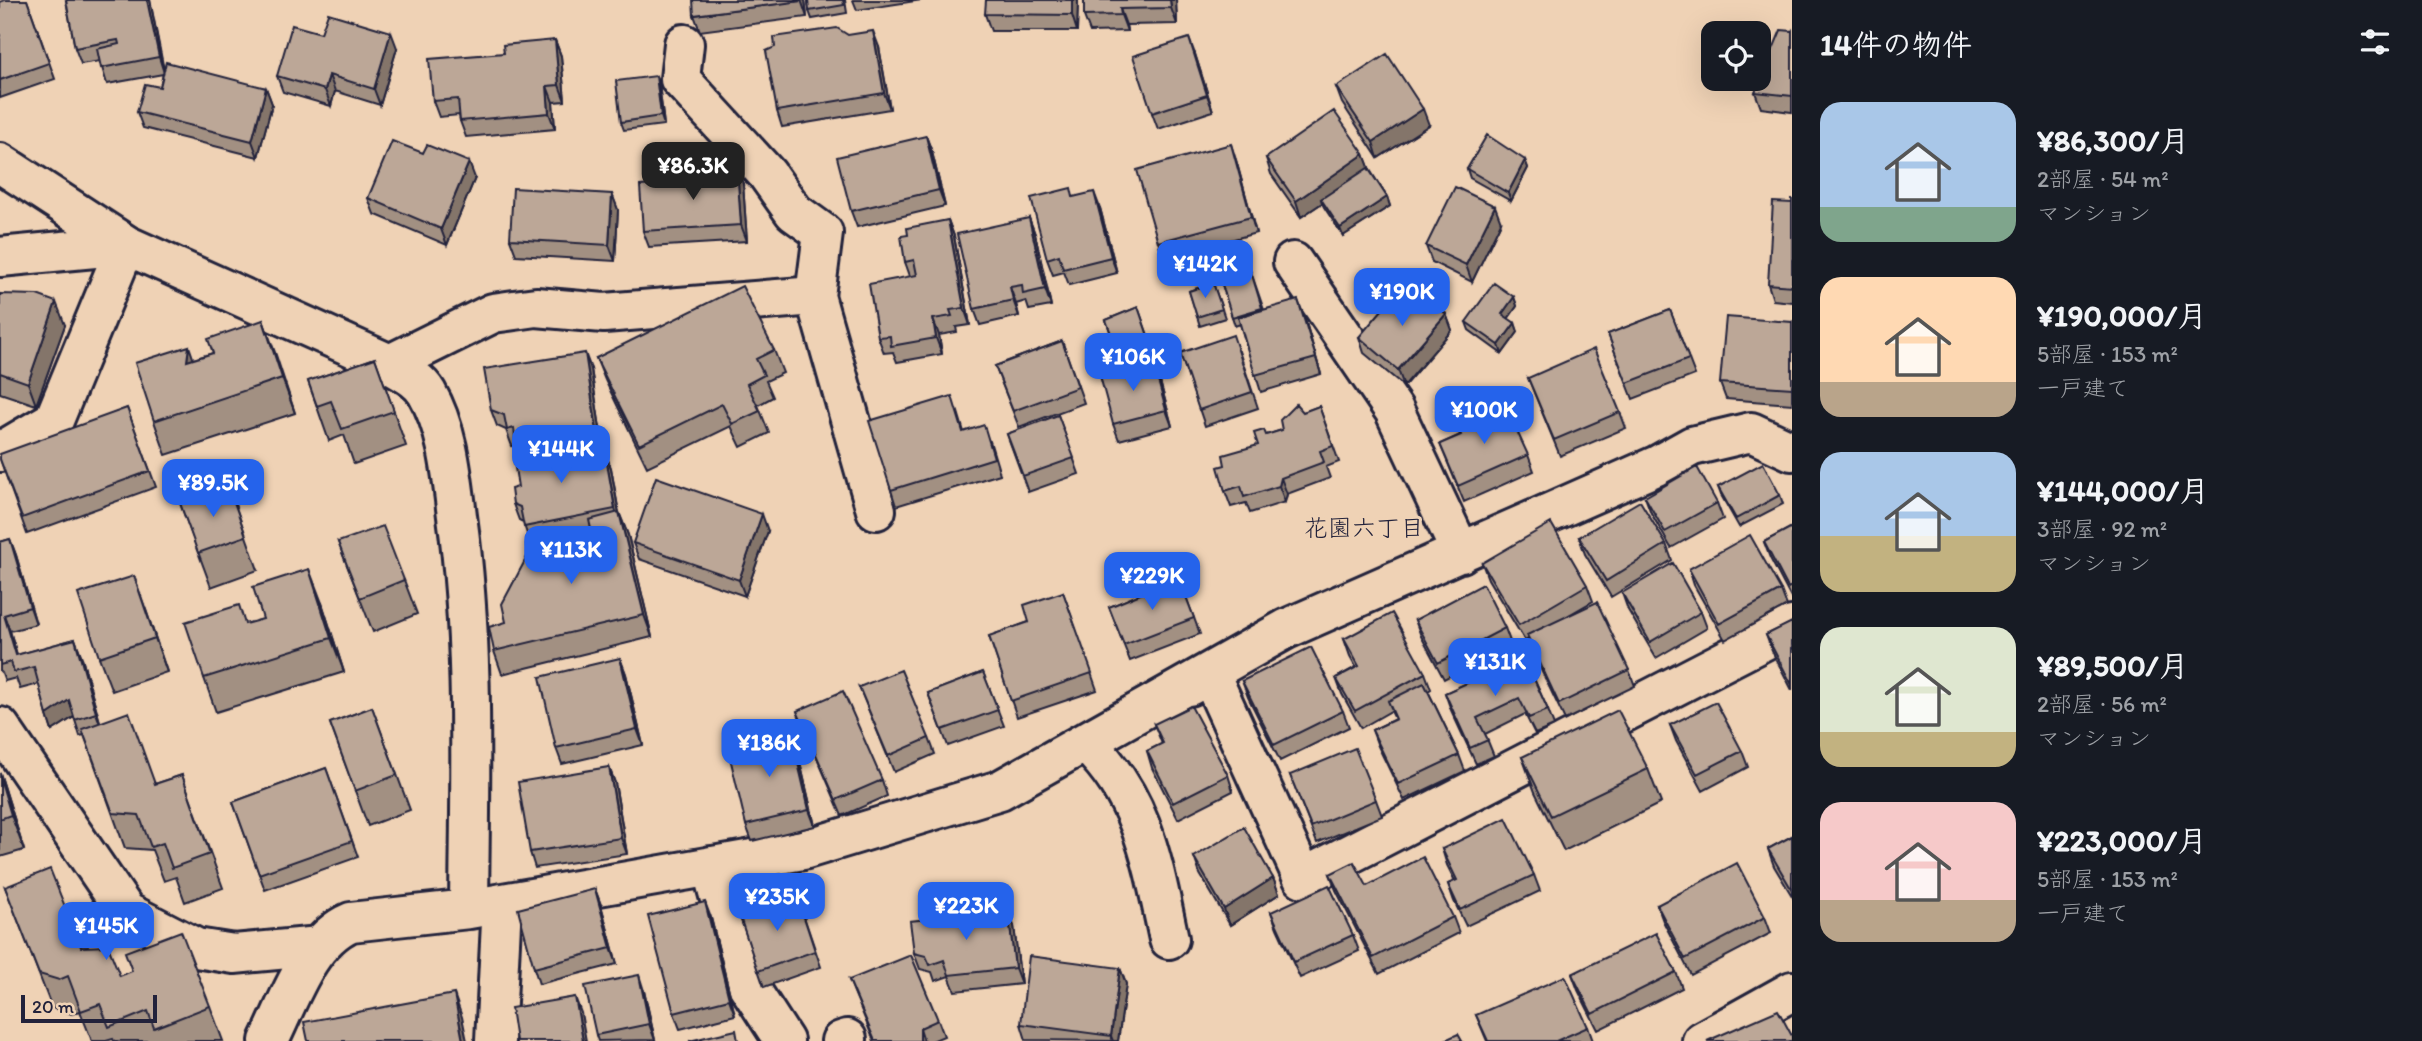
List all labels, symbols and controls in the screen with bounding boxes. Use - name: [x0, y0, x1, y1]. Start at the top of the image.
- map controls: [1701, 21, 1771, 91]
- button: locate: [1701, 21, 1771, 91]
- icon: filters: [2356, 23, 2394, 61]
- text: 14件の物件: [1820, 26, 1972, 63]
- text: ¥86,300/月: [2037, 122, 2189, 159]
- icon: home: [1876, 130, 1960, 214]
- pin: ¥86.3K: [636, 142, 750, 202]
- text: ¥86.3K: [658, 151, 728, 179]
- text: 2部屋 · 54 m²: [2037, 165, 2169, 193]
- text: マンション: [2037, 199, 2151, 227]
- pin: ¥142K: [1156, 240, 1254, 300]
- text: ¥142K: [1173, 249, 1237, 277]
- pin: ¥190K: [1353, 268, 1451, 328]
- text: ¥190K: [1370, 277, 1434, 305]
- text: ¥190,000/月: [2037, 297, 2207, 334]
- icon: home: [1876, 305, 1960, 389]
- pin: ¥106K: [1084, 334, 1182, 393]
- text: 5部屋 · 153 m²: [2037, 340, 2178, 368]
- text: ¥106K: [1101, 342, 1165, 370]
- text: 一戸建て: [2037, 374, 2129, 402]
- pin: ¥100K: [1435, 386, 1533, 446]
- text: ¥100K: [1451, 395, 1517, 423]
- pin: ¥144K: [512, 426, 610, 485]
- text: ¥144K: [528, 434, 594, 462]
- pin: ¥89.5K: [156, 460, 270, 519]
- text: ¥89.5K: [178, 468, 248, 496]
- text: ¥144,000/月: [2037, 472, 2209, 509]
- icon: home: [1876, 480, 1960, 564]
- district label: 花園六丁目: [1304, 513, 1424, 542]
- text: 3部屋 · 92 m²: [2037, 515, 2167, 543]
- pin: ¥113K: [522, 526, 620, 586]
- text: ¥113K: [540, 535, 602, 563]
- text: マンション: [2037, 549, 2151, 577]
- pin: ¥229K: [1103, 552, 1201, 612]
- text: ¥229K: [1120, 561, 1184, 589]
- pin: ¥131K: [1446, 638, 1544, 698]
- text: ¥131K: [1464, 647, 1526, 675]
- text: ¥89,500/月: [2037, 647, 2188, 684]
- icon: home: [1876, 655, 1960, 739]
- text: 2部屋 · 56 m²: [2037, 690, 2167, 718]
- pin: ¥186K: [720, 720, 818, 779]
- text: マンション: [2037, 724, 2151, 752]
- text: ¥186K: [737, 728, 801, 756]
- text: ¥223,000/月: [2037, 822, 2207, 859]
- icon: home: [1876, 830, 1960, 914]
- text: 5部屋 · 153 m²: [2037, 865, 2178, 893]
- pin: ¥235K: [728, 874, 826, 933]
- text: ¥235K: [745, 882, 809, 910]
- pin: ¥223K: [917, 883, 1015, 942]
- text: ¥223K: [934, 891, 998, 919]
- text: 一戸建て: [2037, 899, 2129, 927]
- pin: ¥145K: [57, 902, 155, 962]
- text: ¥145K: [74, 911, 138, 939]
- scale bar: [21, 992, 158, 1024]
- text: 20 m: [32, 995, 74, 1018]

